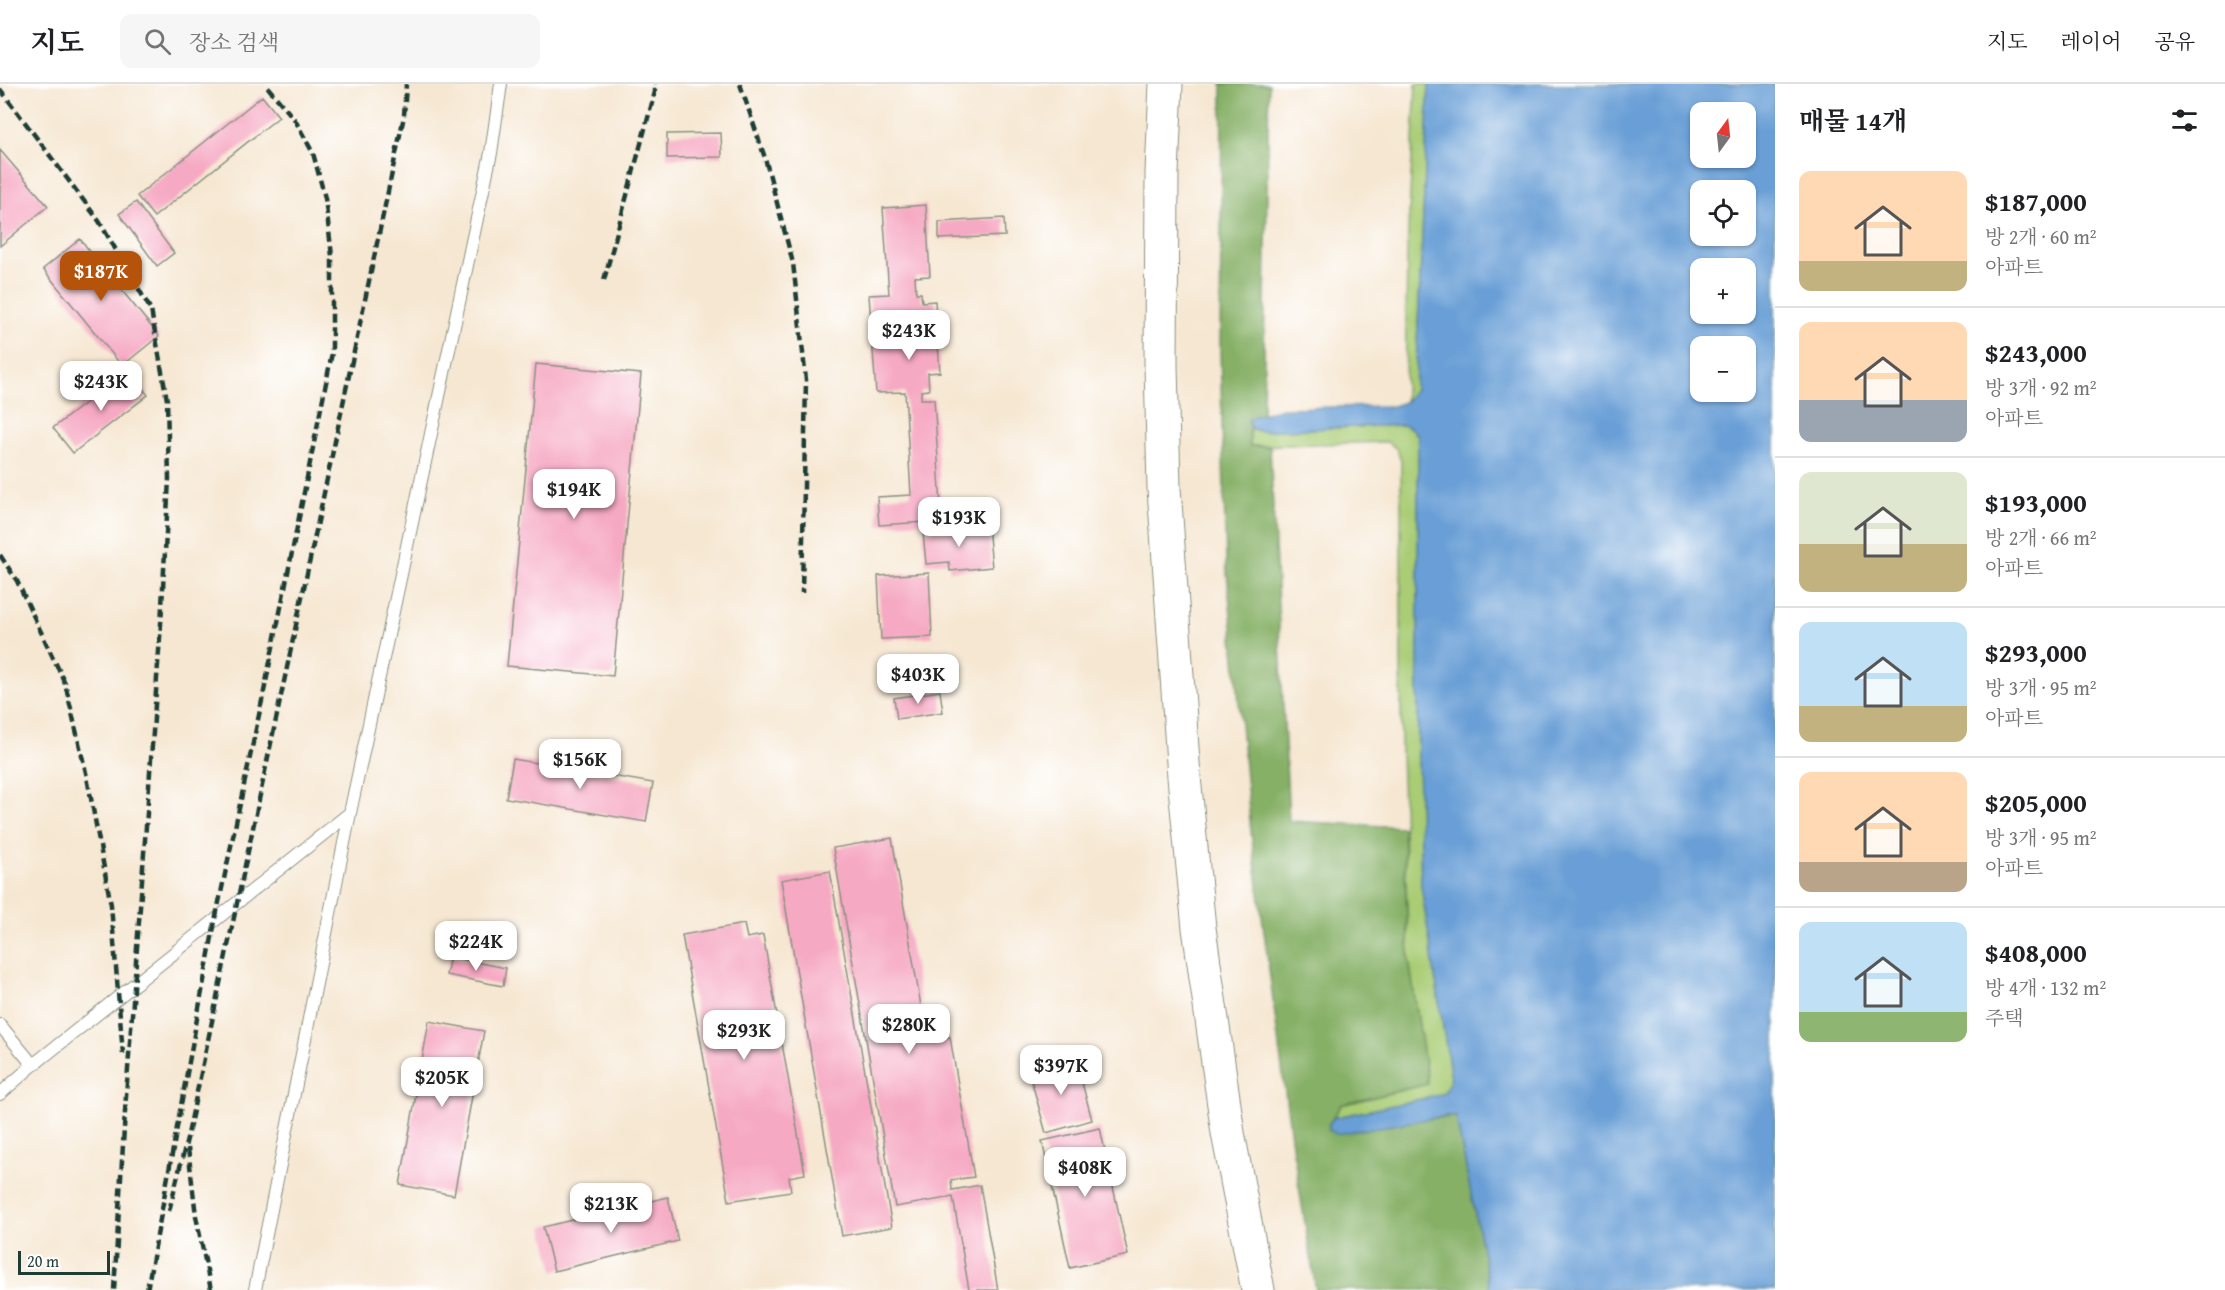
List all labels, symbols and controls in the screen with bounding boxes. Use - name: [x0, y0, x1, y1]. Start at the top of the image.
- search box: [120, 14, 540, 68]
- text: 지도: [30, 21, 84, 62]
- icon: search: [141, 25, 174, 58]
- text: 장소 검색: [189, 26, 279, 58]
- text: 지도: [1987, 26, 2028, 57]
- text: 레이어: [2061, 26, 2121, 57]
- text: 공유: [2154, 26, 2195, 57]
- text: 매물 14개: [1799, 101, 1907, 140]
- north arrow: [1690, 102, 1756, 168]
- map controls: [1690, 102, 1756, 402]
- icon: filters: [2168, 104, 2201, 137]
- button: locate: [1690, 180, 1756, 246]
- text: $187,000: [1985, 182, 2087, 221]
- icon: home: [1847, 195, 1919, 267]
- text: 방 2개 · 60 m²: [1985, 222, 2097, 251]
- pin: $187K: [59, 251, 143, 302]
- text: 아파트: [1985, 252, 2043, 281]
- text: $187K: [74, 256, 128, 285]
- button: +: [1690, 258, 1756, 324]
- pin: $243K: [867, 310, 951, 361]
- text: $243K: [882, 315, 936, 344]
- text: $243,000: [1985, 333, 2087, 372]
- button: −: [1690, 336, 1756, 402]
- icon: home: [1847, 346, 1919, 418]
- pin: $243K: [59, 361, 143, 412]
- text: $243K: [74, 366, 128, 395]
- text: 방 3개 · 92 m²: [1985, 373, 2097, 402]
- text: 아파트: [1985, 403, 2043, 432]
- pin: $194K: [532, 469, 616, 520]
- text: $194K: [547, 474, 601, 503]
- text: $193,000: [1985, 483, 2087, 522]
- icon: home: [1847, 496, 1919, 568]
- pin: $193K: [917, 497, 1001, 548]
- text: $193K: [932, 502, 986, 531]
- text: 방 2개 · 66 m²: [1985, 523, 2097, 552]
- text: 아파트: [1985, 553, 2043, 582]
- text: $293,000: [1985, 633, 2087, 672]
- icon: home: [1847, 646, 1919, 718]
- pin: $403K: [876, 654, 960, 705]
- text: $403K: [891, 659, 945, 688]
- text: 방 3개 · 95 m²: [1985, 673, 2097, 702]
- text: 아파트: [1985, 703, 2043, 732]
- pin: $156K: [538, 739, 622, 790]
- text: $156K: [553, 744, 607, 773]
- text: $205,000: [1985, 783, 2087, 822]
- icon: home: [1847, 796, 1919, 868]
- text: 방 3개 · 95 m²: [1985, 823, 2097, 852]
- text: 아파트: [1985, 853, 2043, 882]
- pin: $224K: [434, 921, 518, 972]
- text: $224K: [449, 926, 503, 955]
- text: $408,000: [1985, 933, 2087, 972]
- icon: home: [1847, 946, 1919, 1018]
- text: 방 4개 · 132 m²: [1985, 973, 2106, 1002]
- text: 주택: [1985, 1003, 2024, 1032]
- pin: $280K: [867, 1004, 951, 1055]
- text: $280K: [882, 1009, 936, 1038]
- pin: $293K: [702, 1010, 786, 1061]
- text: $293K: [717, 1015, 771, 1044]
- pin: $397K: [1019, 1045, 1103, 1096]
- text: $397K: [1034, 1050, 1088, 1079]
- pin: $205K: [400, 1057, 484, 1108]
- text: $205K: [415, 1062, 469, 1091]
- pin: $408K: [1043, 1147, 1127, 1198]
- text: $408K: [1058, 1152, 1112, 1181]
- pin: $213K: [569, 1183, 653, 1234]
- text: $213K: [584, 1188, 638, 1217]
- scale bar: [18, 1248, 110, 1276]
- text: 20 m: [27, 1249, 59, 1273]

